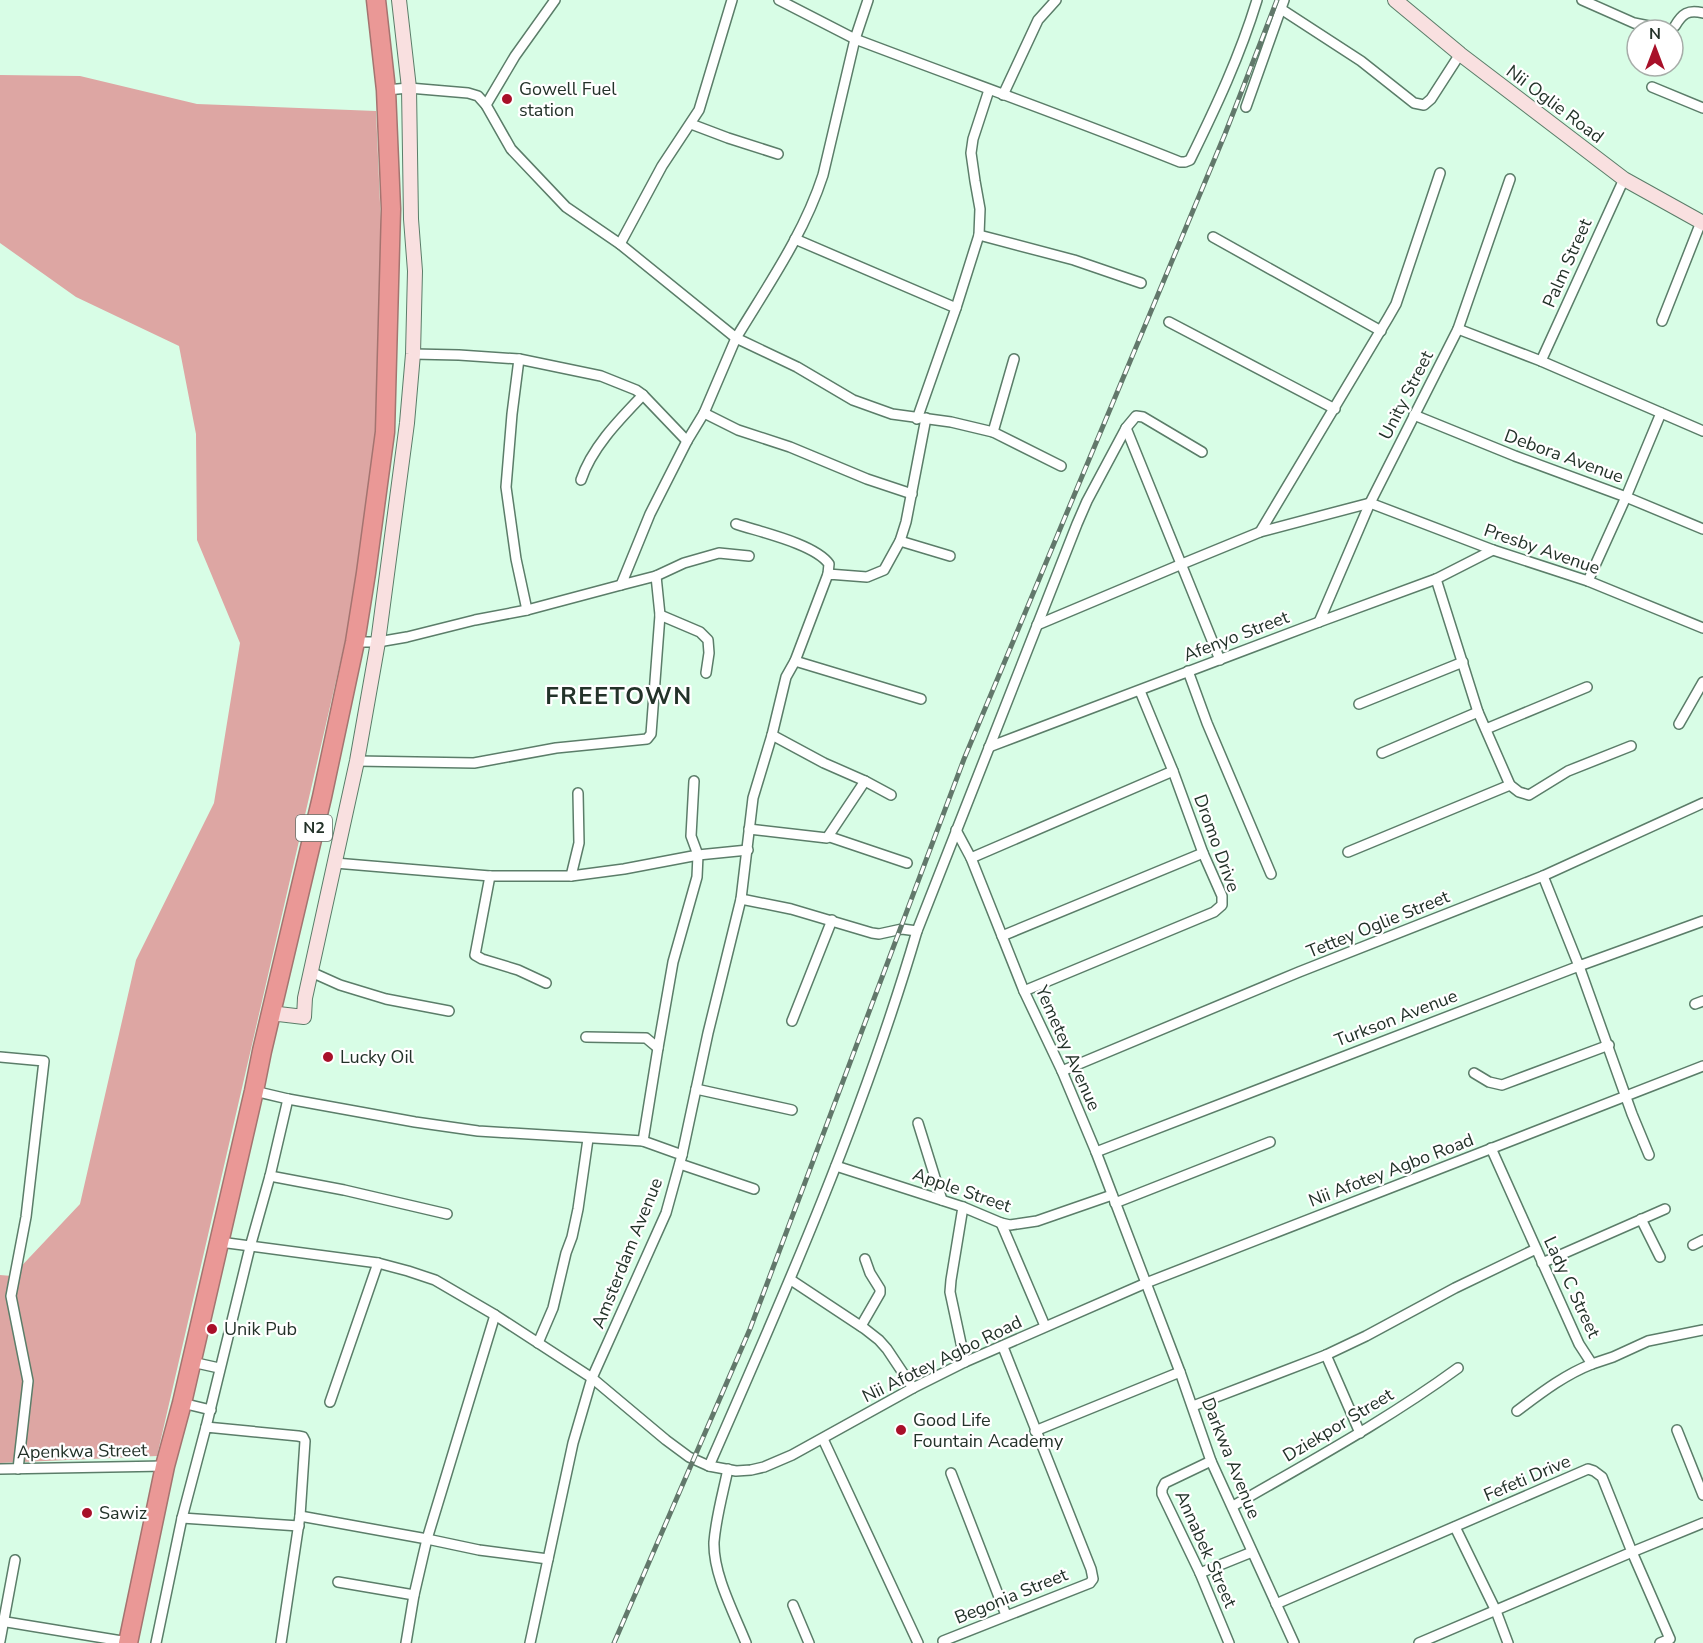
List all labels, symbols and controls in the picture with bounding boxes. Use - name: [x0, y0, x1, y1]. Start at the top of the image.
- north arrow: [1625, 18, 1685, 78]
- text: N: [1649, 23, 1661, 45]
- street label: Nii Oglie Road: [1501, 59, 1609, 149]
- place label: Gowell Fuel station: [519, 77, 617, 122]
- marker: Gowell Fuel station: [500, 92, 514, 106]
- street label: Palm Street: [1537, 214, 1598, 311]
- street label: Unity Street: [1373, 346, 1439, 444]
- street label: Debora Avenue: [1501, 423, 1627, 489]
- street label: Presby Avenue: [1481, 518, 1603, 580]
- street label: Afenyo Street: [1180, 605, 1293, 667]
- district label: FREETOWN: [545, 680, 693, 712]
- street label: Dromo Drive: [1188, 791, 1246, 895]
- road number: N2: [296, 815, 332, 841]
- street label: Tettey Oglie Street: [1303, 884, 1454, 964]
- street label: Yemetey Avenue: [1029, 981, 1106, 1114]
- street label: Turkson Avenue: [1331, 984, 1461, 1052]
- place label: Lucky Oil: [340, 1045, 415, 1069]
- marker: Lucky Oil: [321, 1050, 335, 1064]
- street label: Nii Afotey Agbo Road: [1305, 1127, 1477, 1213]
- street label: Apple Street: [910, 1162, 1015, 1218]
- street label: Amsterdam Avenue: [586, 1174, 668, 1332]
- street label: Lady C Street: [1538, 1232, 1606, 1342]
- street label: Nii Afotey Agbo Road: [858, 1310, 1026, 1408]
- place label: Unik Pub: [224, 1317, 297, 1341]
- marker: Unik Pub: [205, 1322, 219, 1336]
- street label: Dziekpor Street: [1278, 1382, 1398, 1468]
- street label: Darkwa Avenue: [1196, 1394, 1266, 1522]
- place label: Good Life Fountain Academy: [913, 1408, 1064, 1453]
- marker: Good Life Fountain Academy: [894, 1423, 908, 1437]
- street label: Apenkwa Street: [17, 1438, 148, 1464]
- street label: Fefeti Drive: [1480, 1449, 1574, 1507]
- street label: Annabek Street: [1169, 1487, 1243, 1612]
- place label: Sawiz: [99, 1501, 147, 1525]
- marker: Sawiz: [80, 1506, 94, 1520]
- street label: Begonia Street: [951, 1562, 1072, 1630]

